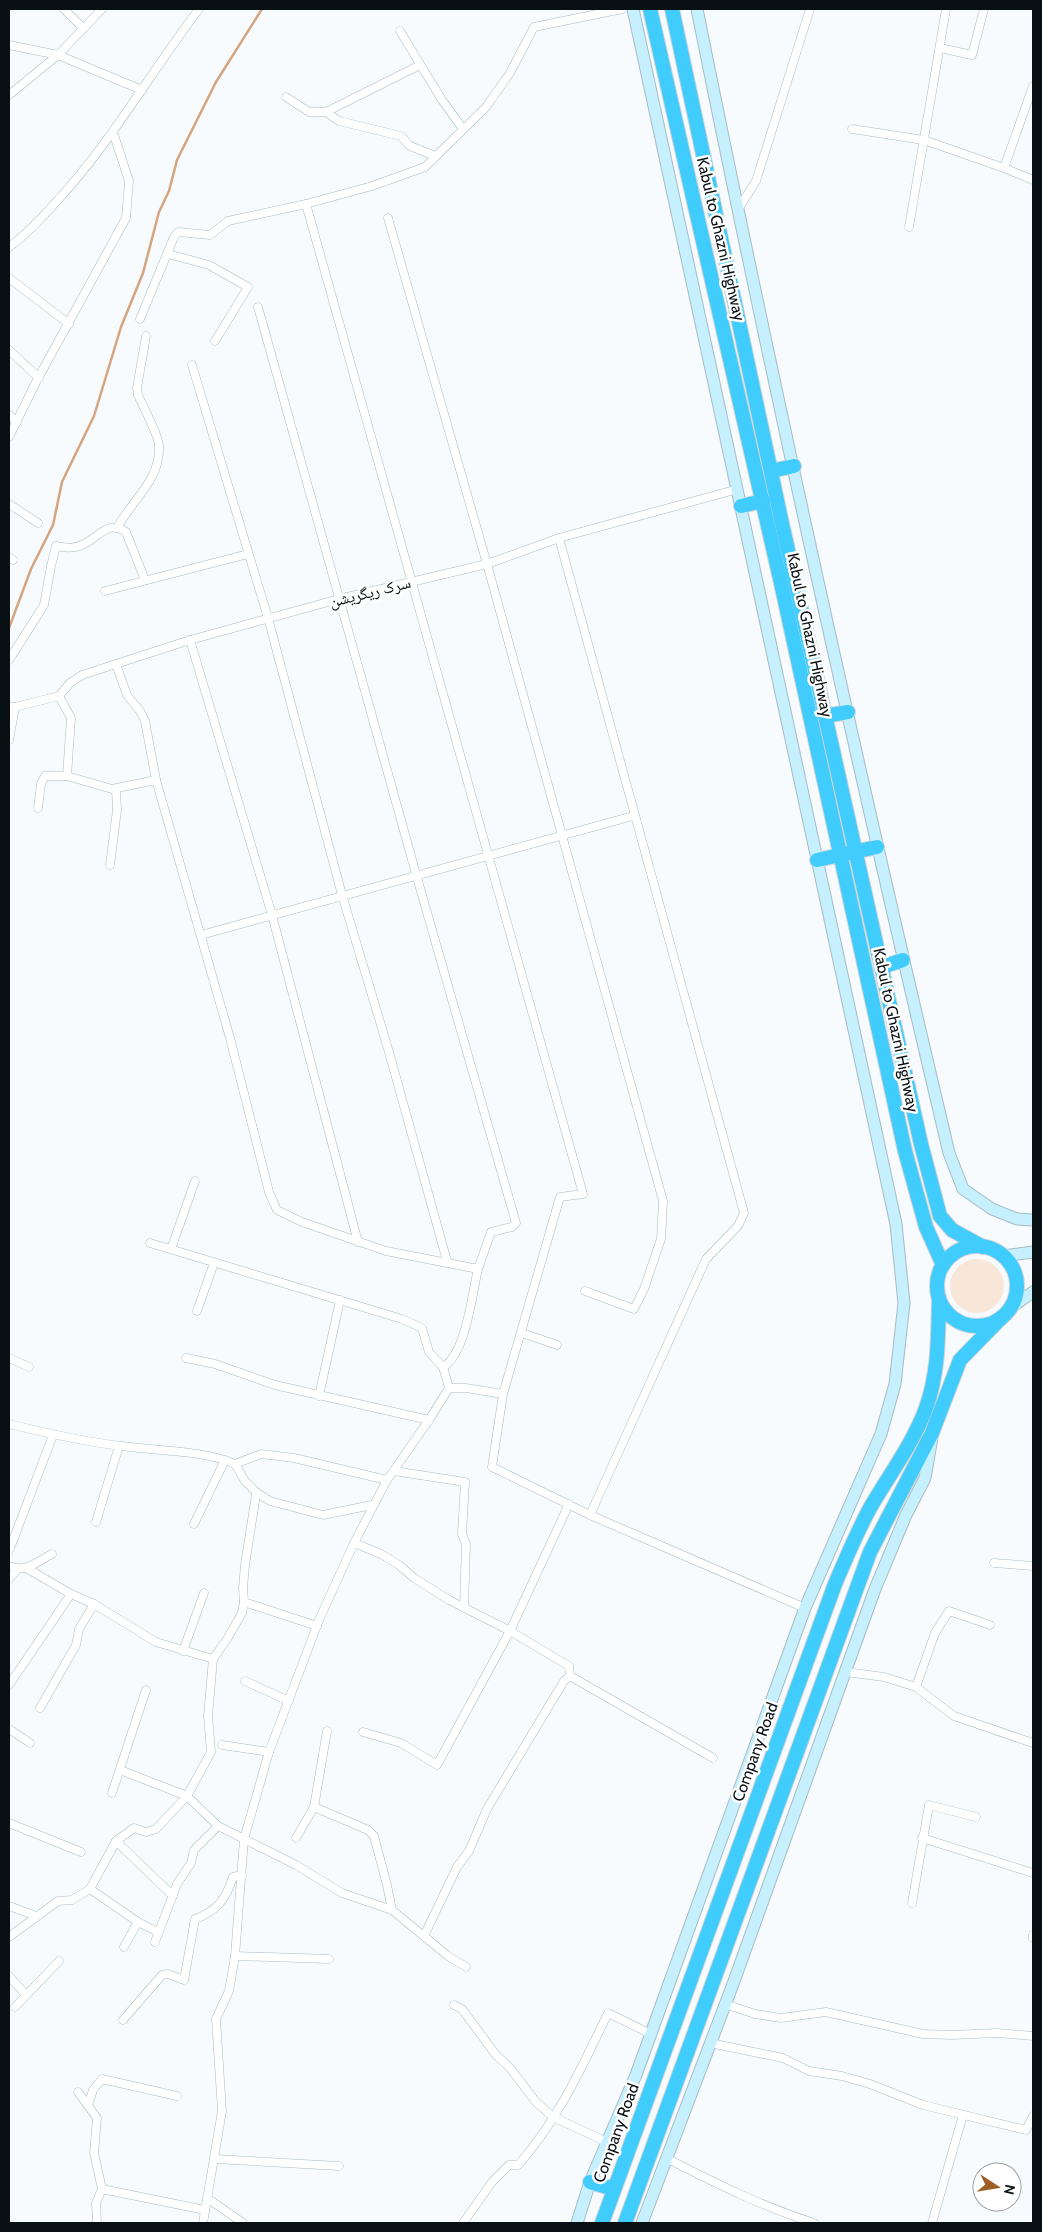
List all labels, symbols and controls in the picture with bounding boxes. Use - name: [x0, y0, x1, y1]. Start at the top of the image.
- street label: Kabul to Ghazni Highway: [693, 155, 749, 323]
- street label: Kabul to Ghazni Highway: [783, 551, 837, 719]
- street label: سرک ریگریشن: [327, 573, 413, 612]
- street label: Kabul to Ghazni Highway: [869, 946, 923, 1114]
- street label: Company Road: [728, 1700, 782, 1804]
- street label: Company Road: [589, 2081, 643, 2185]
- north arrow: [972, 2162, 1022, 2212]
- text: N: [1000, 2183, 1020, 2196]

